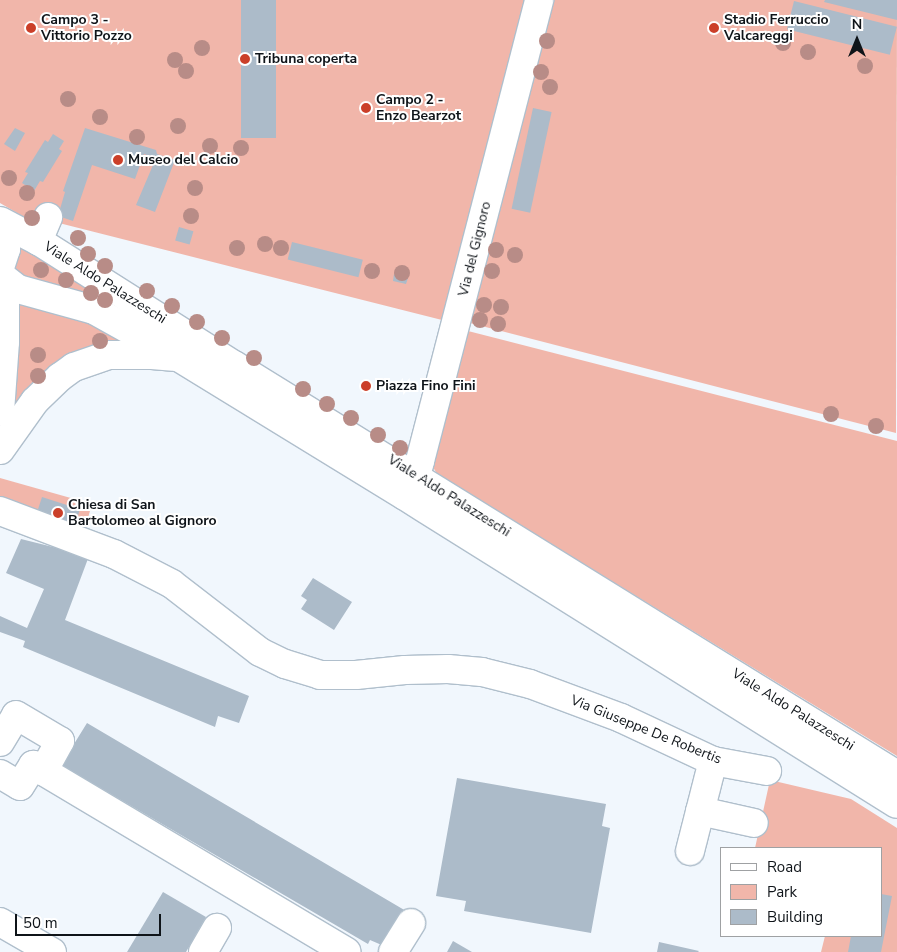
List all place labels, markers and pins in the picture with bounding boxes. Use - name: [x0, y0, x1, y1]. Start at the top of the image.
- place label: Campo 3 - Vittorio Pozzo: [41, 12, 132, 44]
- place label: Stadio Ferruccio Valcareggi: [724, 12, 829, 44]
- marker: Campo 3 - Vittorio Pozzo: [25, 22, 37, 34]
- marker: Stadio Ferruccio Valcareggi: [708, 22, 720, 34]
- place label: Tribuna coperta: [255, 51, 357, 67]
- marker: Tribuna coperta: [239, 53, 251, 65]
- place label: Campo 2 - Enzo Bearzot: [376, 92, 461, 124]
- marker: Campo 2 - Enzo Bearzot: [360, 102, 372, 114]
- place label: Museo del Calcio: [128, 152, 238, 168]
- marker: Museo del Calcio: [112, 154, 124, 166]
- place label: Piazza Fino Fini: [376, 378, 476, 394]
- marker: Piazza Fino Fini: [360, 380, 372, 392]
- place label: Chiesa di San Bartolomeo al Gignoro: [68, 497, 217, 530]
- marker: Chiesa di San Bartolomeo al Gignoro: [52, 507, 64, 519]

